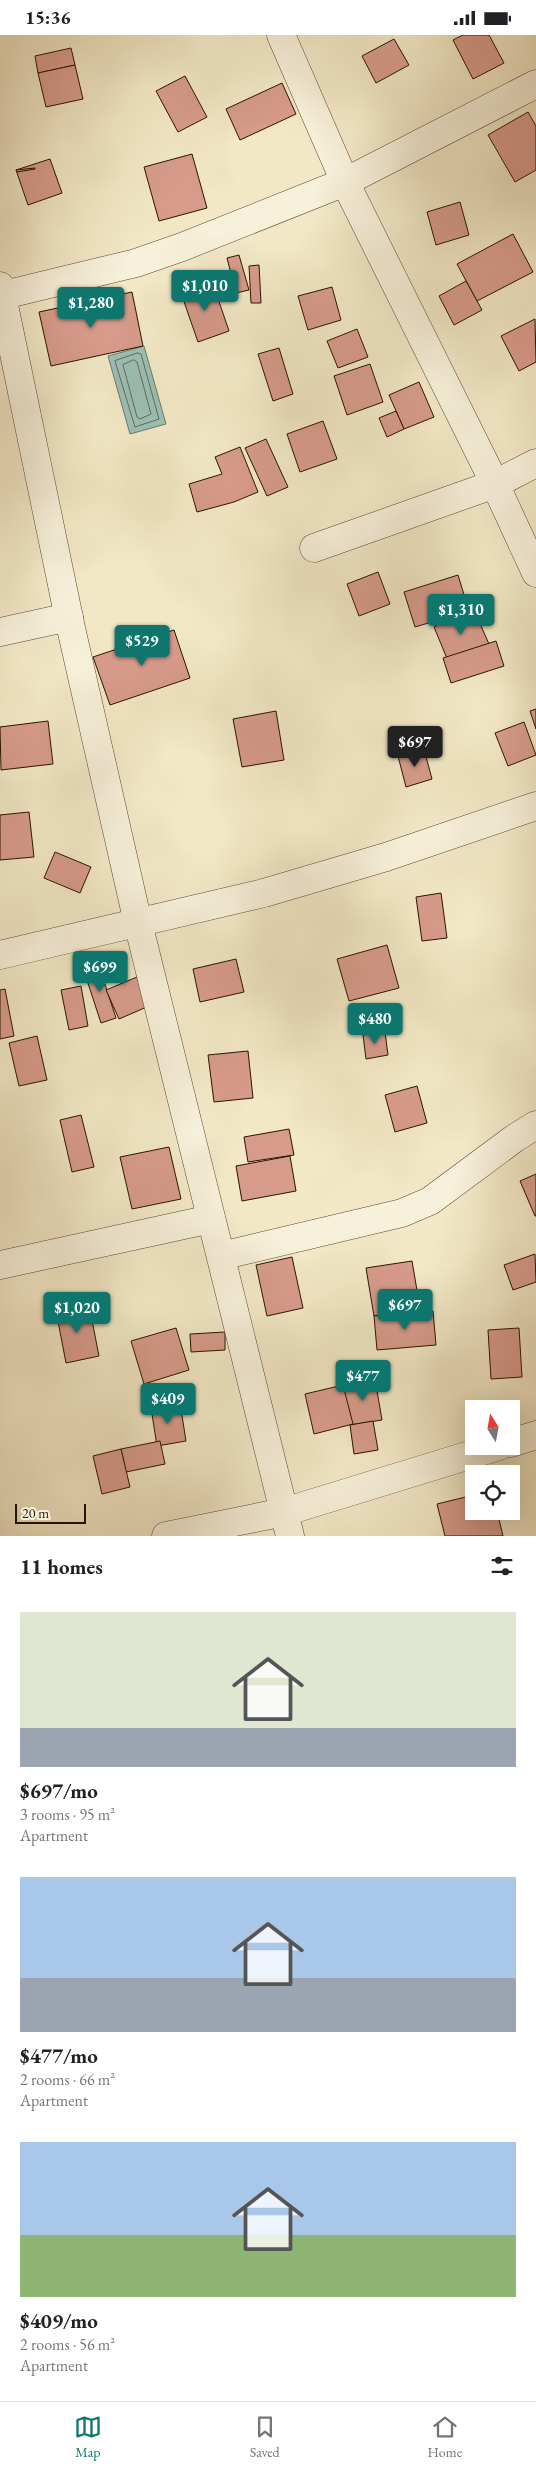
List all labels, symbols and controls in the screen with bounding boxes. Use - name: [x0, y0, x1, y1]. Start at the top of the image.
- text: 15:36: [25, 5, 71, 30]
- pin: $1,010: [164, 269, 246, 312]
- text: $1,010: [182, 275, 228, 296]
- pin: $1,280: [50, 287, 132, 329]
- text: $1,280: [68, 292, 114, 313]
- pin: $1,310: [420, 593, 502, 636]
- text: $1,310: [438, 599, 484, 620]
- pin: $529: [112, 625, 172, 667]
- text: $529: [126, 630, 158, 651]
- pin: $697: [385, 725, 445, 768]
- text: $697: [399, 731, 431, 752]
- pin: $699: [70, 951, 130, 993]
- text: $699: [84, 956, 116, 977]
- pin: $480: [345, 1003, 405, 1045]
- text: $480: [359, 1008, 391, 1029]
- pin: $697: [375, 1289, 435, 1331]
- pin: $1,020: [36, 1291, 118, 1334]
- text: $697: [389, 1294, 421, 1315]
- text: $1,020: [54, 1297, 100, 1318]
- pin: $477: [333, 1359, 393, 1402]
- text: $477: [347, 1365, 379, 1386]
- pin: $409: [138, 1383, 198, 1425]
- text: $409: [152, 1388, 184, 1409]
- north arrow: [465, 1400, 520, 1455]
- map controls: [465, 1400, 520, 1520]
- button: locate: [465, 1465, 520, 1520]
- scale bar: [15, 1501, 86, 1524]
- text: 20 m: [22, 1504, 49, 1522]
- icon: filters: [488, 1552, 516, 1580]
- text: 11 homes: [20, 1553, 103, 1580]
- icon: home: [223, 1644, 313, 1734]
- text: $697/mo: [20, 1777, 98, 1804]
- text: 3 rooms · 95 m²: [20, 1804, 115, 1825]
- text: Apartment: [20, 1825, 88, 1846]
- icon: home: [223, 1909, 313, 1999]
- text: $477/mo: [20, 2042, 98, 2069]
- text: 2 rooms · 66 m²: [20, 2069, 115, 2090]
- text: Apartment: [20, 2090, 88, 2111]
- icon: home: [223, 2174, 313, 2264]
- text: $409/mo: [20, 2307, 98, 2334]
- text: 2 rooms · 56 m²: [20, 2334, 115, 2355]
- text: Apartment: [20, 2355, 88, 2376]
- tab: Map: [74, 2413, 102, 2461]
- tab: Saved: [250, 2413, 280, 2461]
- tab: Home: [427, 2413, 462, 2461]

